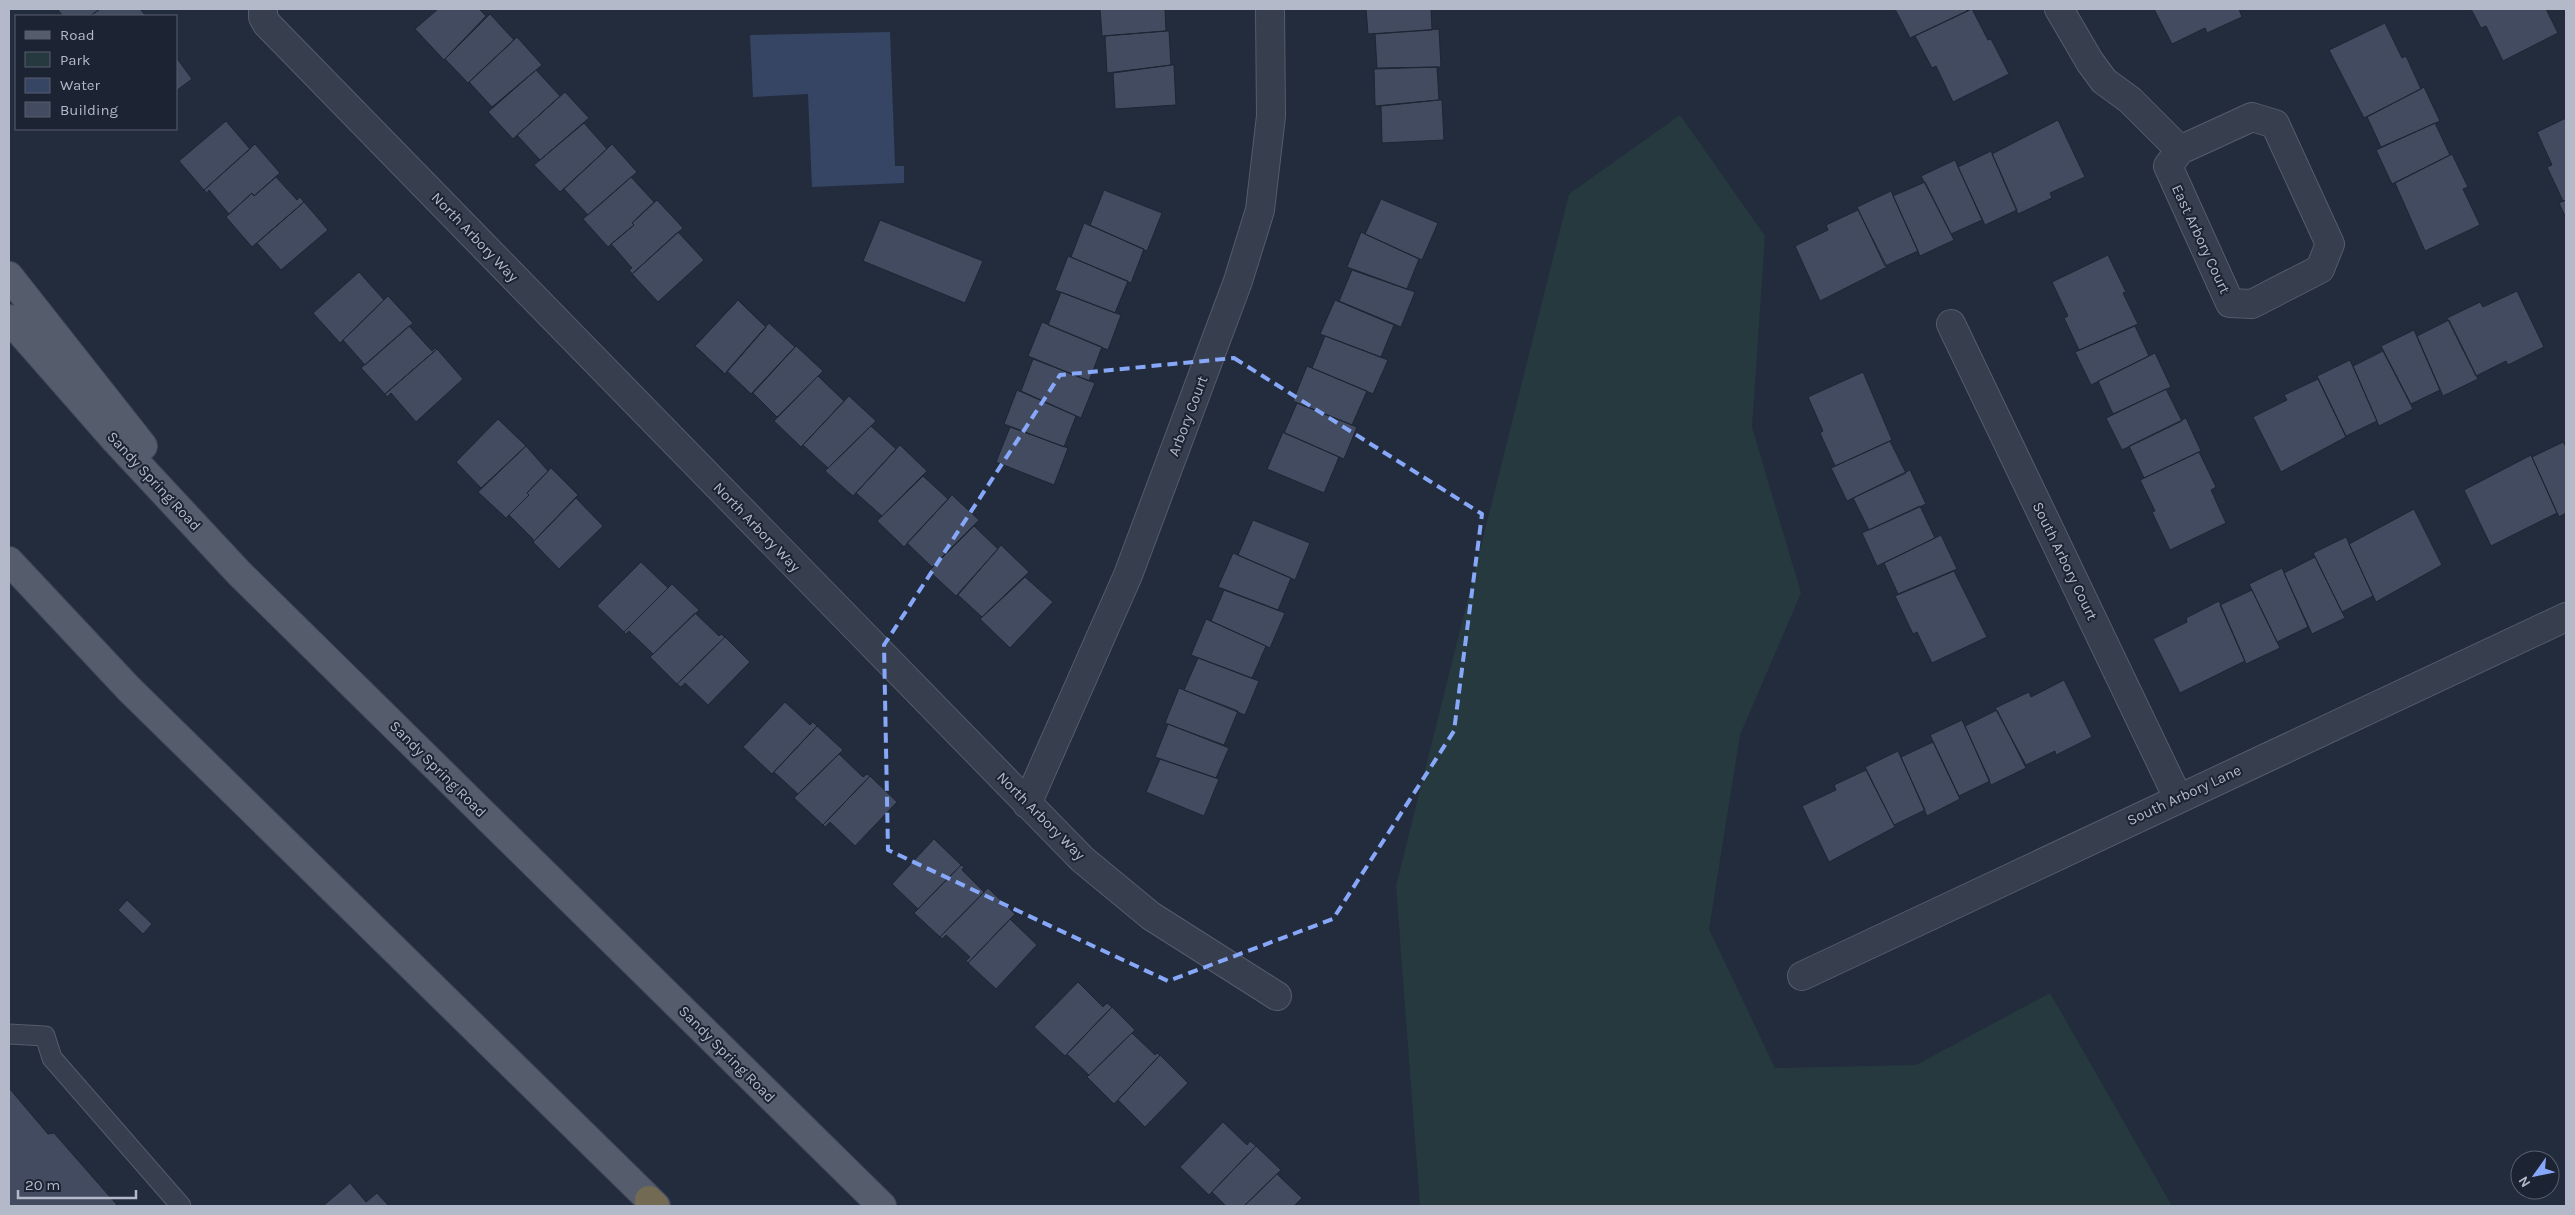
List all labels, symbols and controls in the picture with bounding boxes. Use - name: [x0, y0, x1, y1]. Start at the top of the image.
- legend: [15, 15, 178, 130]
- text: Road: [60, 26, 95, 44]
- text: Park: [60, 51, 90, 69]
- text: Water: [60, 76, 101, 94]
- text: Building: [60, 101, 118, 119]
- street label: East Arbory Court: [2168, 182, 2234, 297]
- street label: North Arbory Way: [428, 189, 522, 285]
- street label: Arbory Court: [1164, 373, 1212, 459]
- street label: Sandy Spring Road: [103, 428, 205, 534]
- street label: North Arbory Way: [710, 479, 804, 575]
- street label: South Arbory Court: [2029, 499, 2102, 623]
- street label: Sandy Spring Road: [386, 717, 490, 821]
- street label: South Arbory Lane: [2124, 761, 2244, 829]
- street label: North Arbory Way: [993, 768, 1089, 864]
- street label: Sandy Spring Road: [675, 1002, 779, 1106]
- north arrow: [2510, 1150, 2560, 1200]
- scale bar: [18, 1168, 135, 1200]
- text: N: [2515, 1173, 2534, 1191]
- text: 20 m: [25, 1176, 60, 1194]

